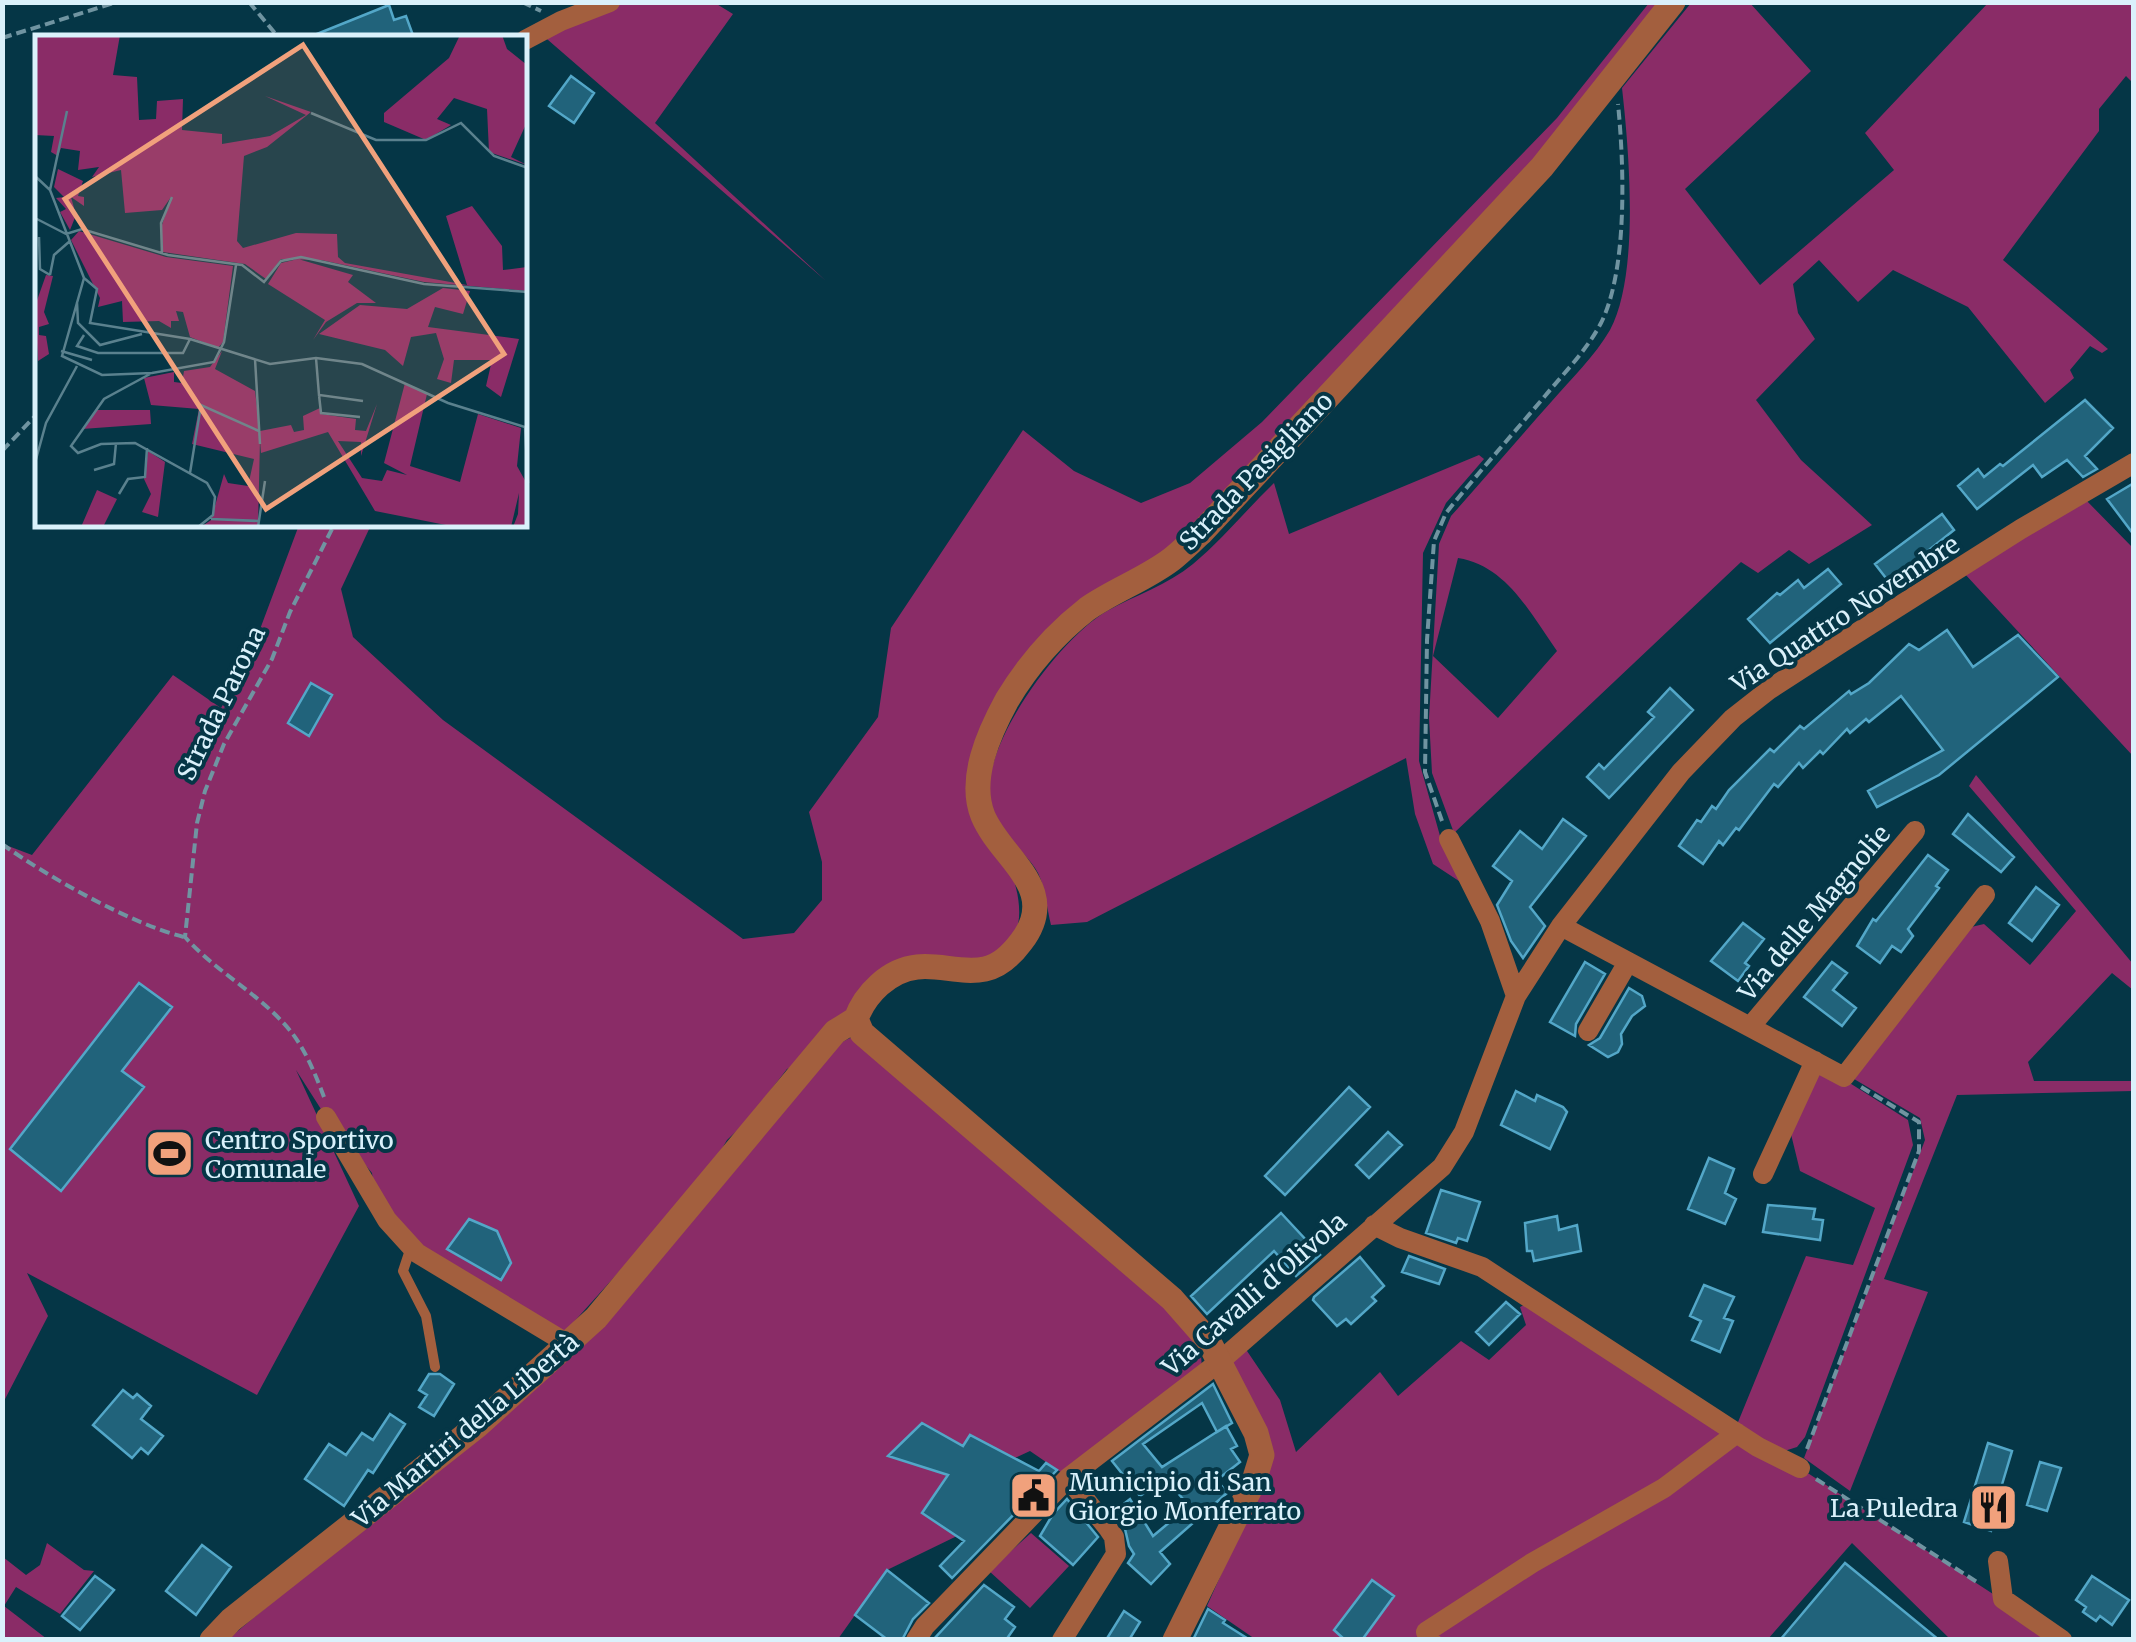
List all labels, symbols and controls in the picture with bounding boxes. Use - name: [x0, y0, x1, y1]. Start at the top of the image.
- inset map: [35, 35, 528, 528]
- street label: Strada Pasigliano: [1172, 385, 1340, 557]
- street label: Via Quattro Novembre: [1724, 528, 1965, 700]
- street label: Strada Parona: [170, 621, 272, 785]
- street label: Via delle Magnolie: [1730, 818, 1897, 1008]
- place label: Centro Sportivo Comunale: [205, 1124, 394, 1185]
- sports icon: Centro Sportivo Comunale: [144, 1128, 196, 1180]
- street label: Via Cavalli d'Olivola: [1154, 1205, 1353, 1384]
- street label: Via Martiri della Libertà: [344, 1326, 585, 1535]
- place label: Municipio di San Giorgio Monferrato: [1069, 1466, 1301, 1527]
- public building icon: Municipio di San Giorgio Monferrato: [1008, 1470, 1060, 1522]
- restaurant icon: La Puledra: [1967, 1482, 2019, 1534]
- place label: La Puledra: [1830, 1492, 1958, 1524]

